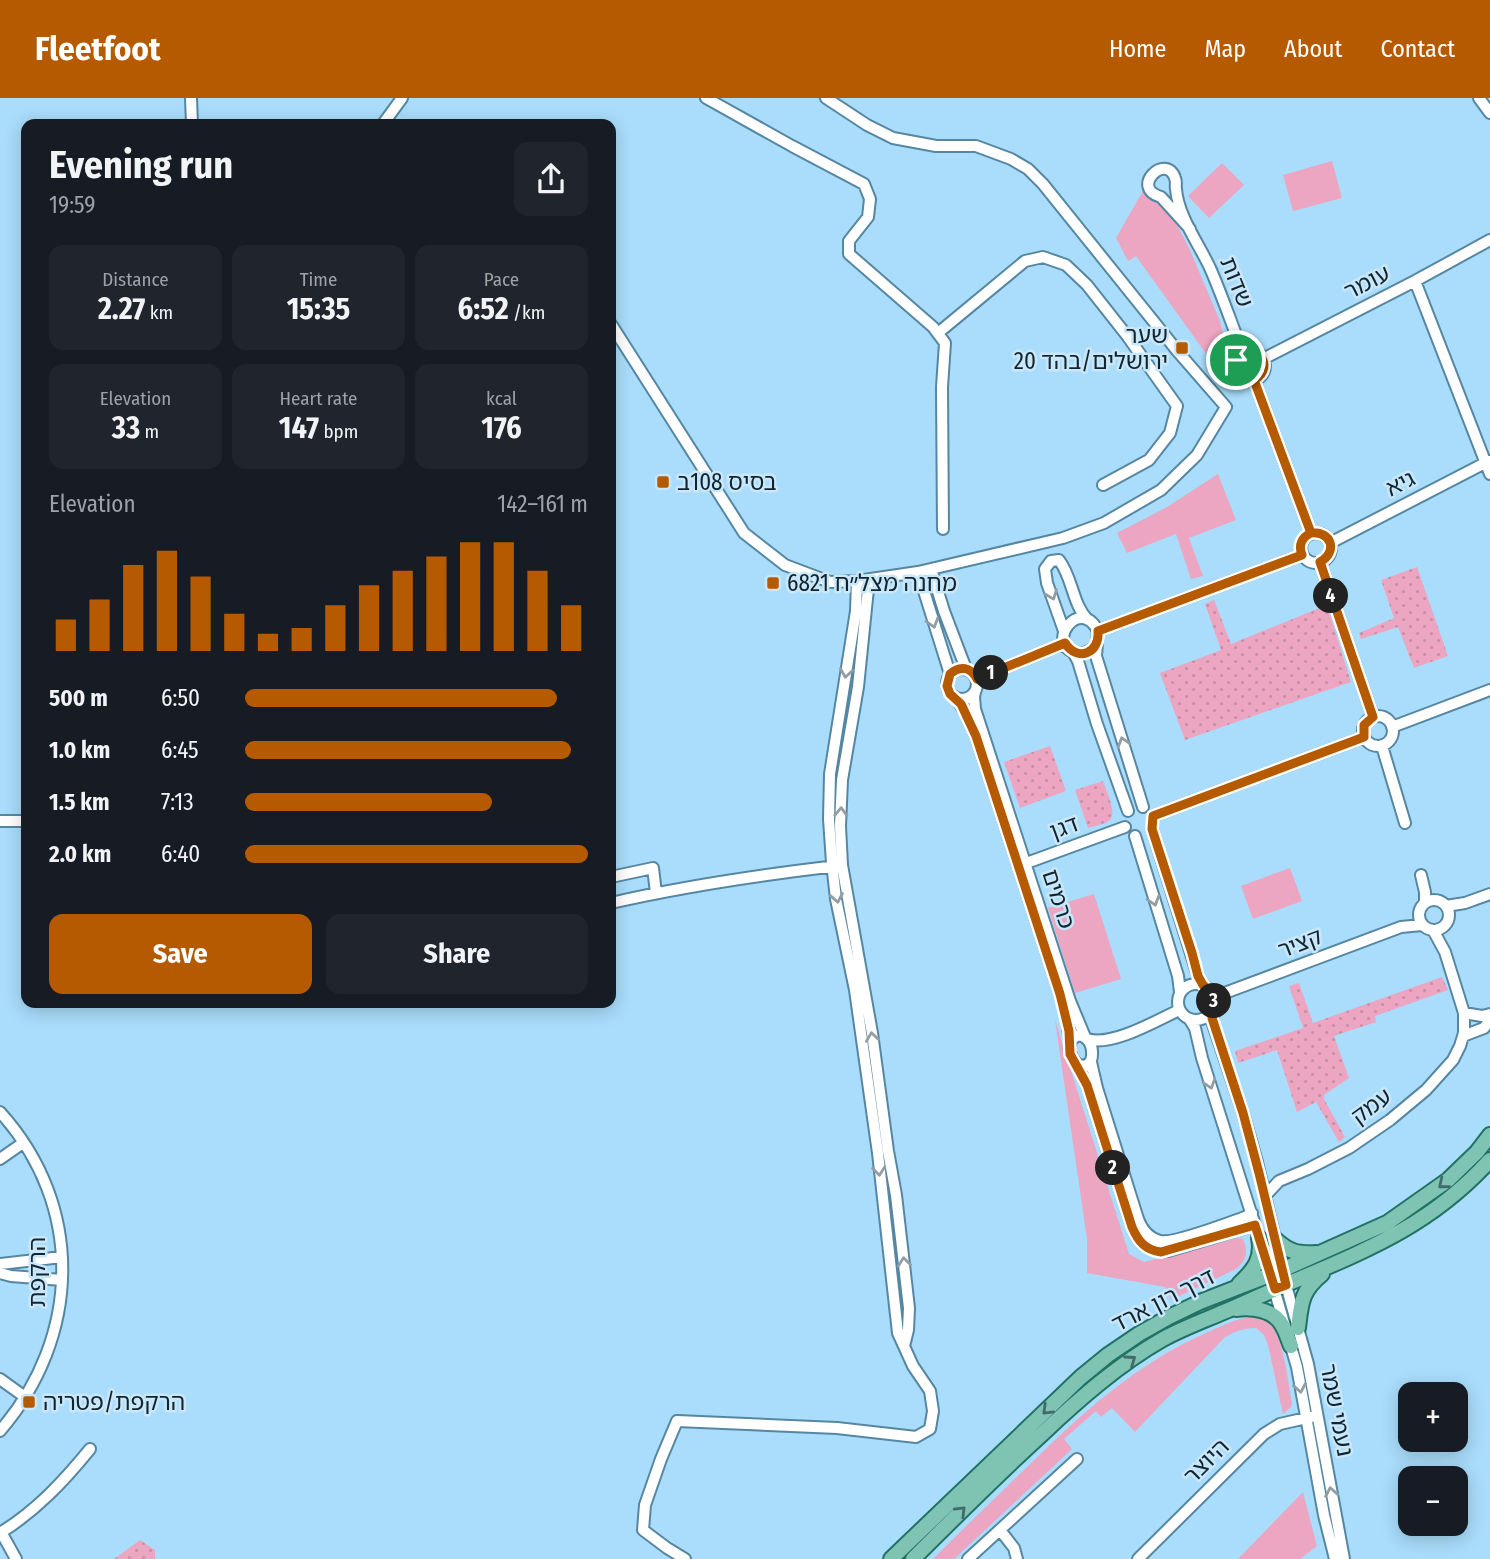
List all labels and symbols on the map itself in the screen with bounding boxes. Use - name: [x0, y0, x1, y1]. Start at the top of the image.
- street label: שדות: [1214, 253, 1260, 311]
- street label: עומר: [1339, 259, 1395, 305]
- place label: שער ירושלים/בהד 20: [1014, 321, 1168, 375]
- pin: [1206, 330, 1266, 390]
- marker: שער ירושלים/בהד 20: [1174, 340, 1190, 356]
- street label: גיא: [1381, 464, 1420, 502]
- place label: בסיס 108ב: [677, 468, 777, 496]
- marker: בסיס 108ב: [655, 474, 671, 490]
- place label: מחנה מצל״ח 6821: [787, 569, 957, 597]
- marker: מחנה מצל״ח 6821: [765, 575, 781, 591]
- pin: 4: [1314, 578, 1348, 614]
- one-way arrow: [1043, 589, 1057, 601]
- one-way arrow: [925, 617, 940, 629]
- pin: 1: [974, 656, 1009, 690]
- one-way arrow: [839, 667, 854, 679]
- one-way arrow: [1116, 736, 1131, 748]
- one-way arrow: [833, 807, 848, 818]
- street label: דגן: [1046, 809, 1082, 845]
- street label: כרמים: [1036, 866, 1082, 932]
- one-way arrow: [829, 892, 844, 904]
- one-way arrow: [1146, 895, 1161, 907]
- street label: קציר: [1274, 922, 1326, 964]
- pin: 3: [1196, 984, 1232, 1018]
- one-way arrow: [865, 1031, 880, 1043]
- one-way arrow: [1202, 1078, 1217, 1090]
- street label: עמק: [1345, 1082, 1397, 1130]
- pin: 2: [1096, 1150, 1130, 1186]
- one-way arrow: [872, 1166, 887, 1177]
- one-way arrow: [1438, 1175, 1450, 1188]
- street label: הרקפת: [23, 1237, 51, 1307]
- one-way arrow: [896, 1257, 911, 1268]
- street label: דרך רון ארד: [1107, 1262, 1219, 1338]
- one-way arrow: [1123, 1356, 1136, 1368]
- street label: נעמי שמר: [1314, 1361, 1360, 1459]
- one-way arrow: [1292, 1382, 1307, 1394]
- place label: הרקפת/פטריה: [43, 1388, 185, 1416]
- marker: הרקפת/פטריה: [21, 1394, 37, 1410]
- one-way arrow: [1042, 1402, 1055, 1414]
- street label: היוצר: [1177, 1432, 1235, 1490]
- one-way arrow: [1324, 1486, 1339, 1498]
- one-way arrow: [953, 1506, 966, 1519]

